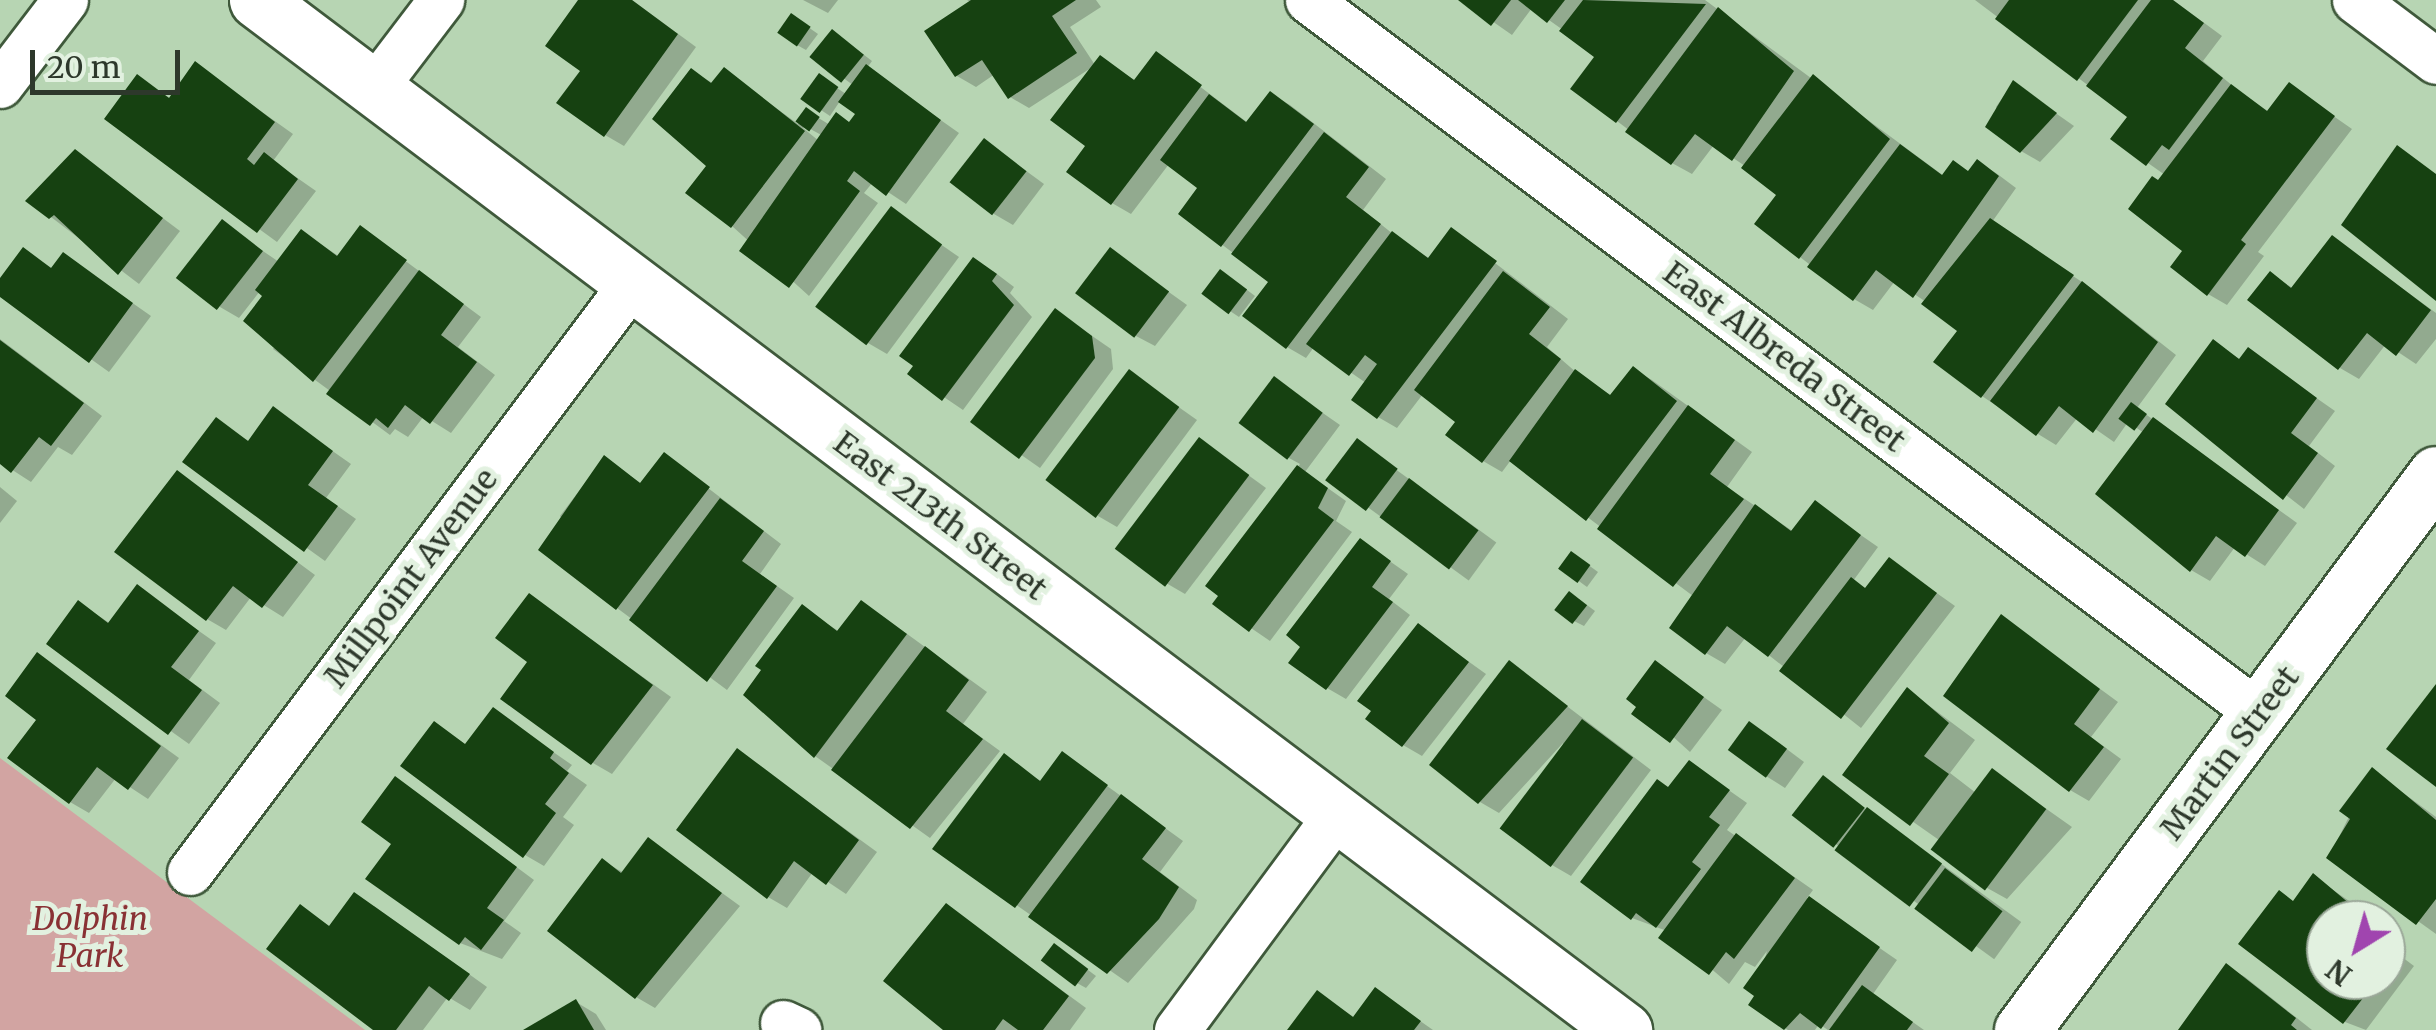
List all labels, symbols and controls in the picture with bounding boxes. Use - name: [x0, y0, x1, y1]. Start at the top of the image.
- scale bar: [35, 30, 185, 92]
- text: 20 m: [47, 48, 120, 86]
- street label: East Albreda Street: [1656, 254, 1912, 460]
- street label: East 213th Street: [826, 424, 1054, 608]
- street label: Millpoint Avenue: [316, 461, 506, 695]
- street label: Martin Street: [2152, 659, 2308, 847]
- north arrow: [2306, 900, 2406, 1000]
- park label: Dolphin Park: [32, 901, 148, 976]
- text: N: [2319, 951, 2359, 993]

